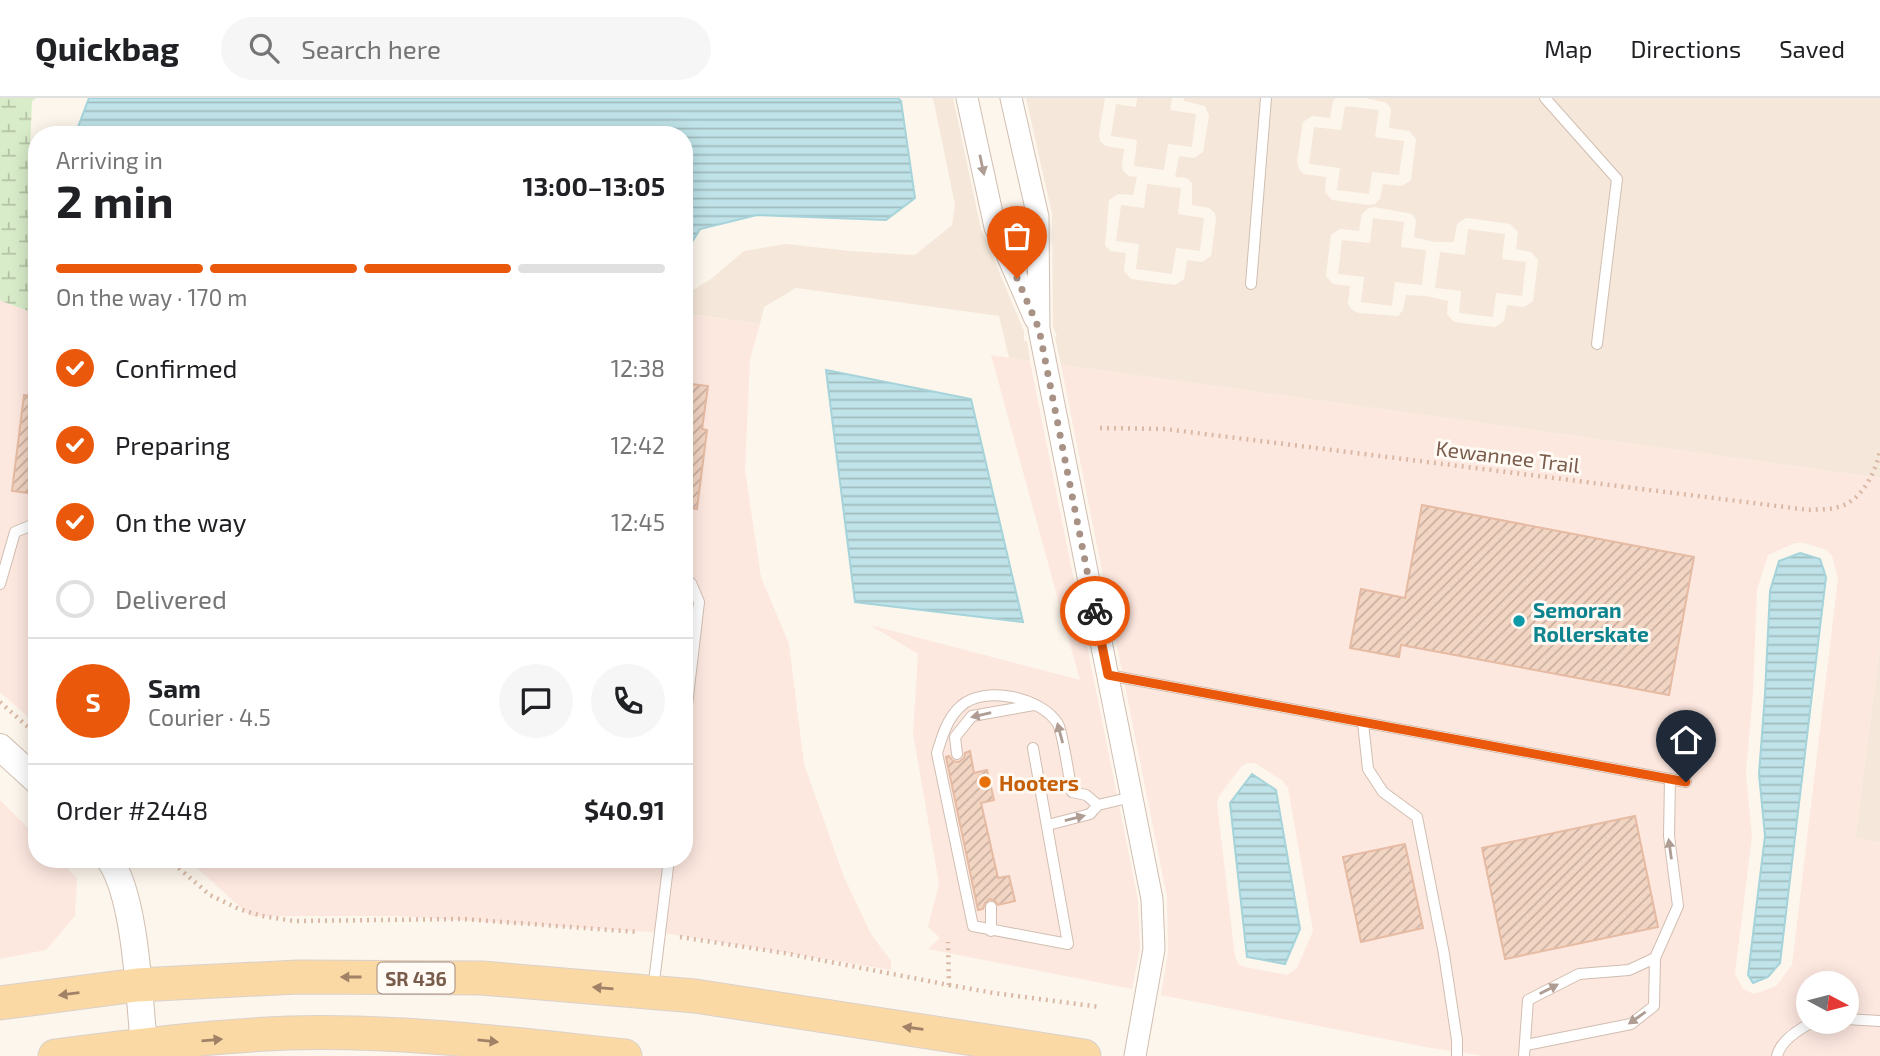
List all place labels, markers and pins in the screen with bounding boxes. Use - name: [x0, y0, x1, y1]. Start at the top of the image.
- pin: [987, 206, 1047, 278]
- place label: Semoran Rollerskate: [1533, 597, 1649, 646]
- marker: Semoran Rollerskate: [1511, 613, 1527, 629]
- pin: [1656, 710, 1716, 782]
- place label: Hooters: [999, 770, 1079, 795]
- marker: Hooters: [977, 774, 993, 790]

